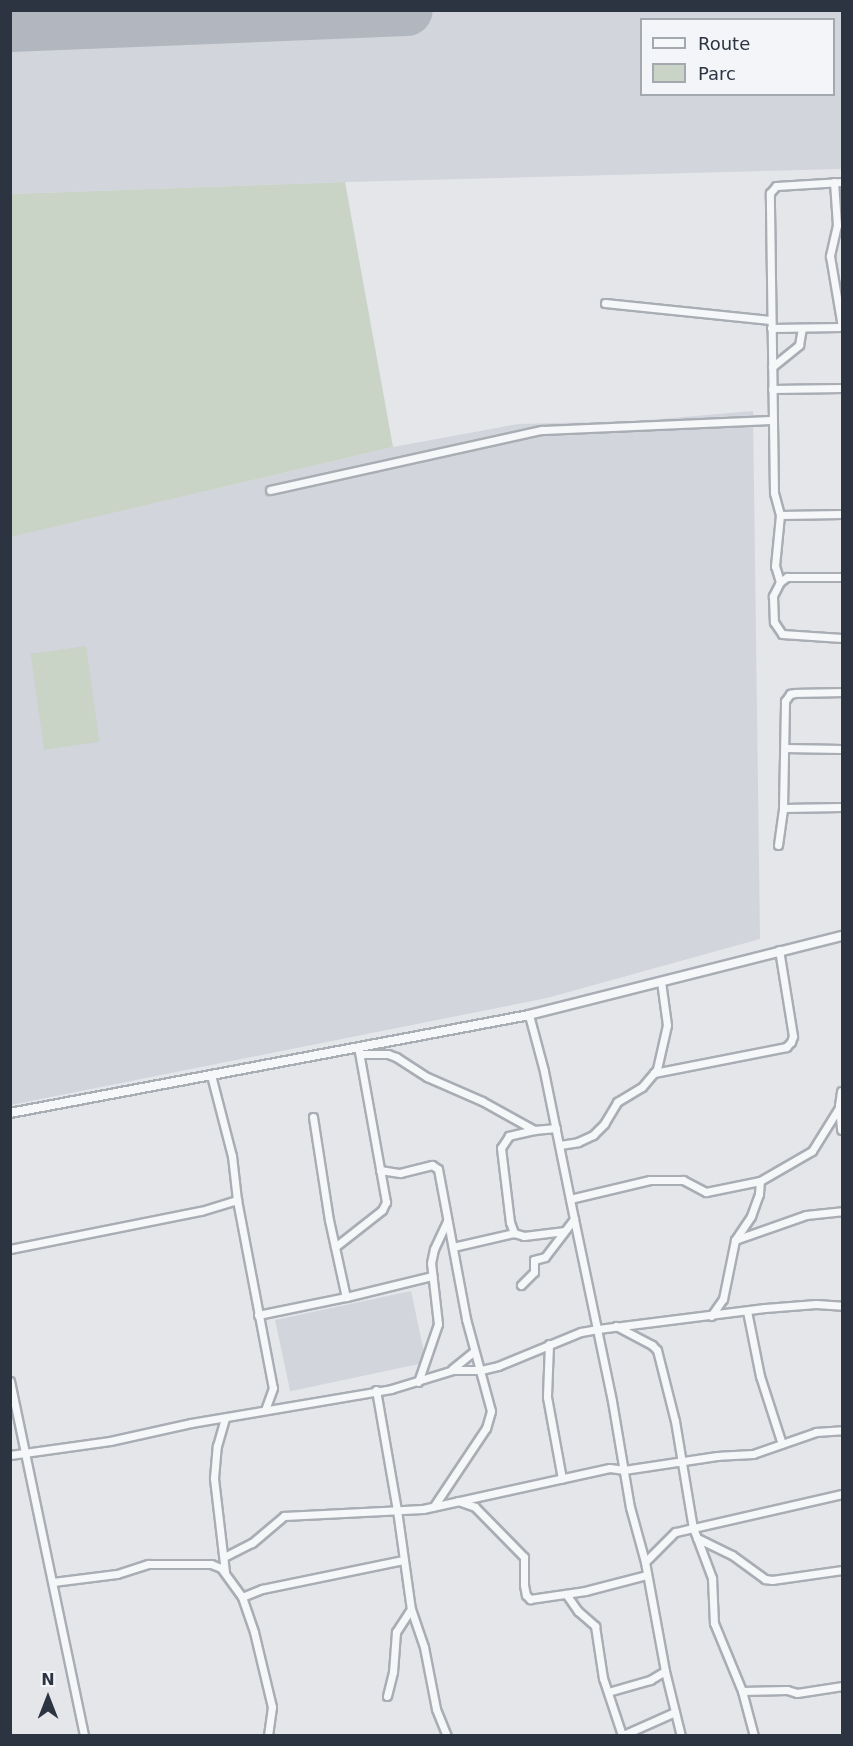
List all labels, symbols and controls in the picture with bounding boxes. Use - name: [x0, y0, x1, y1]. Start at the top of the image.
- legend: [640, 18, 835, 96]
- text: Route: [698, 33, 750, 54]
- text: Parc: [698, 63, 736, 84]
- north arrow: [18, 1668, 78, 1728]
- text: N: [41, 1670, 55, 1689]

